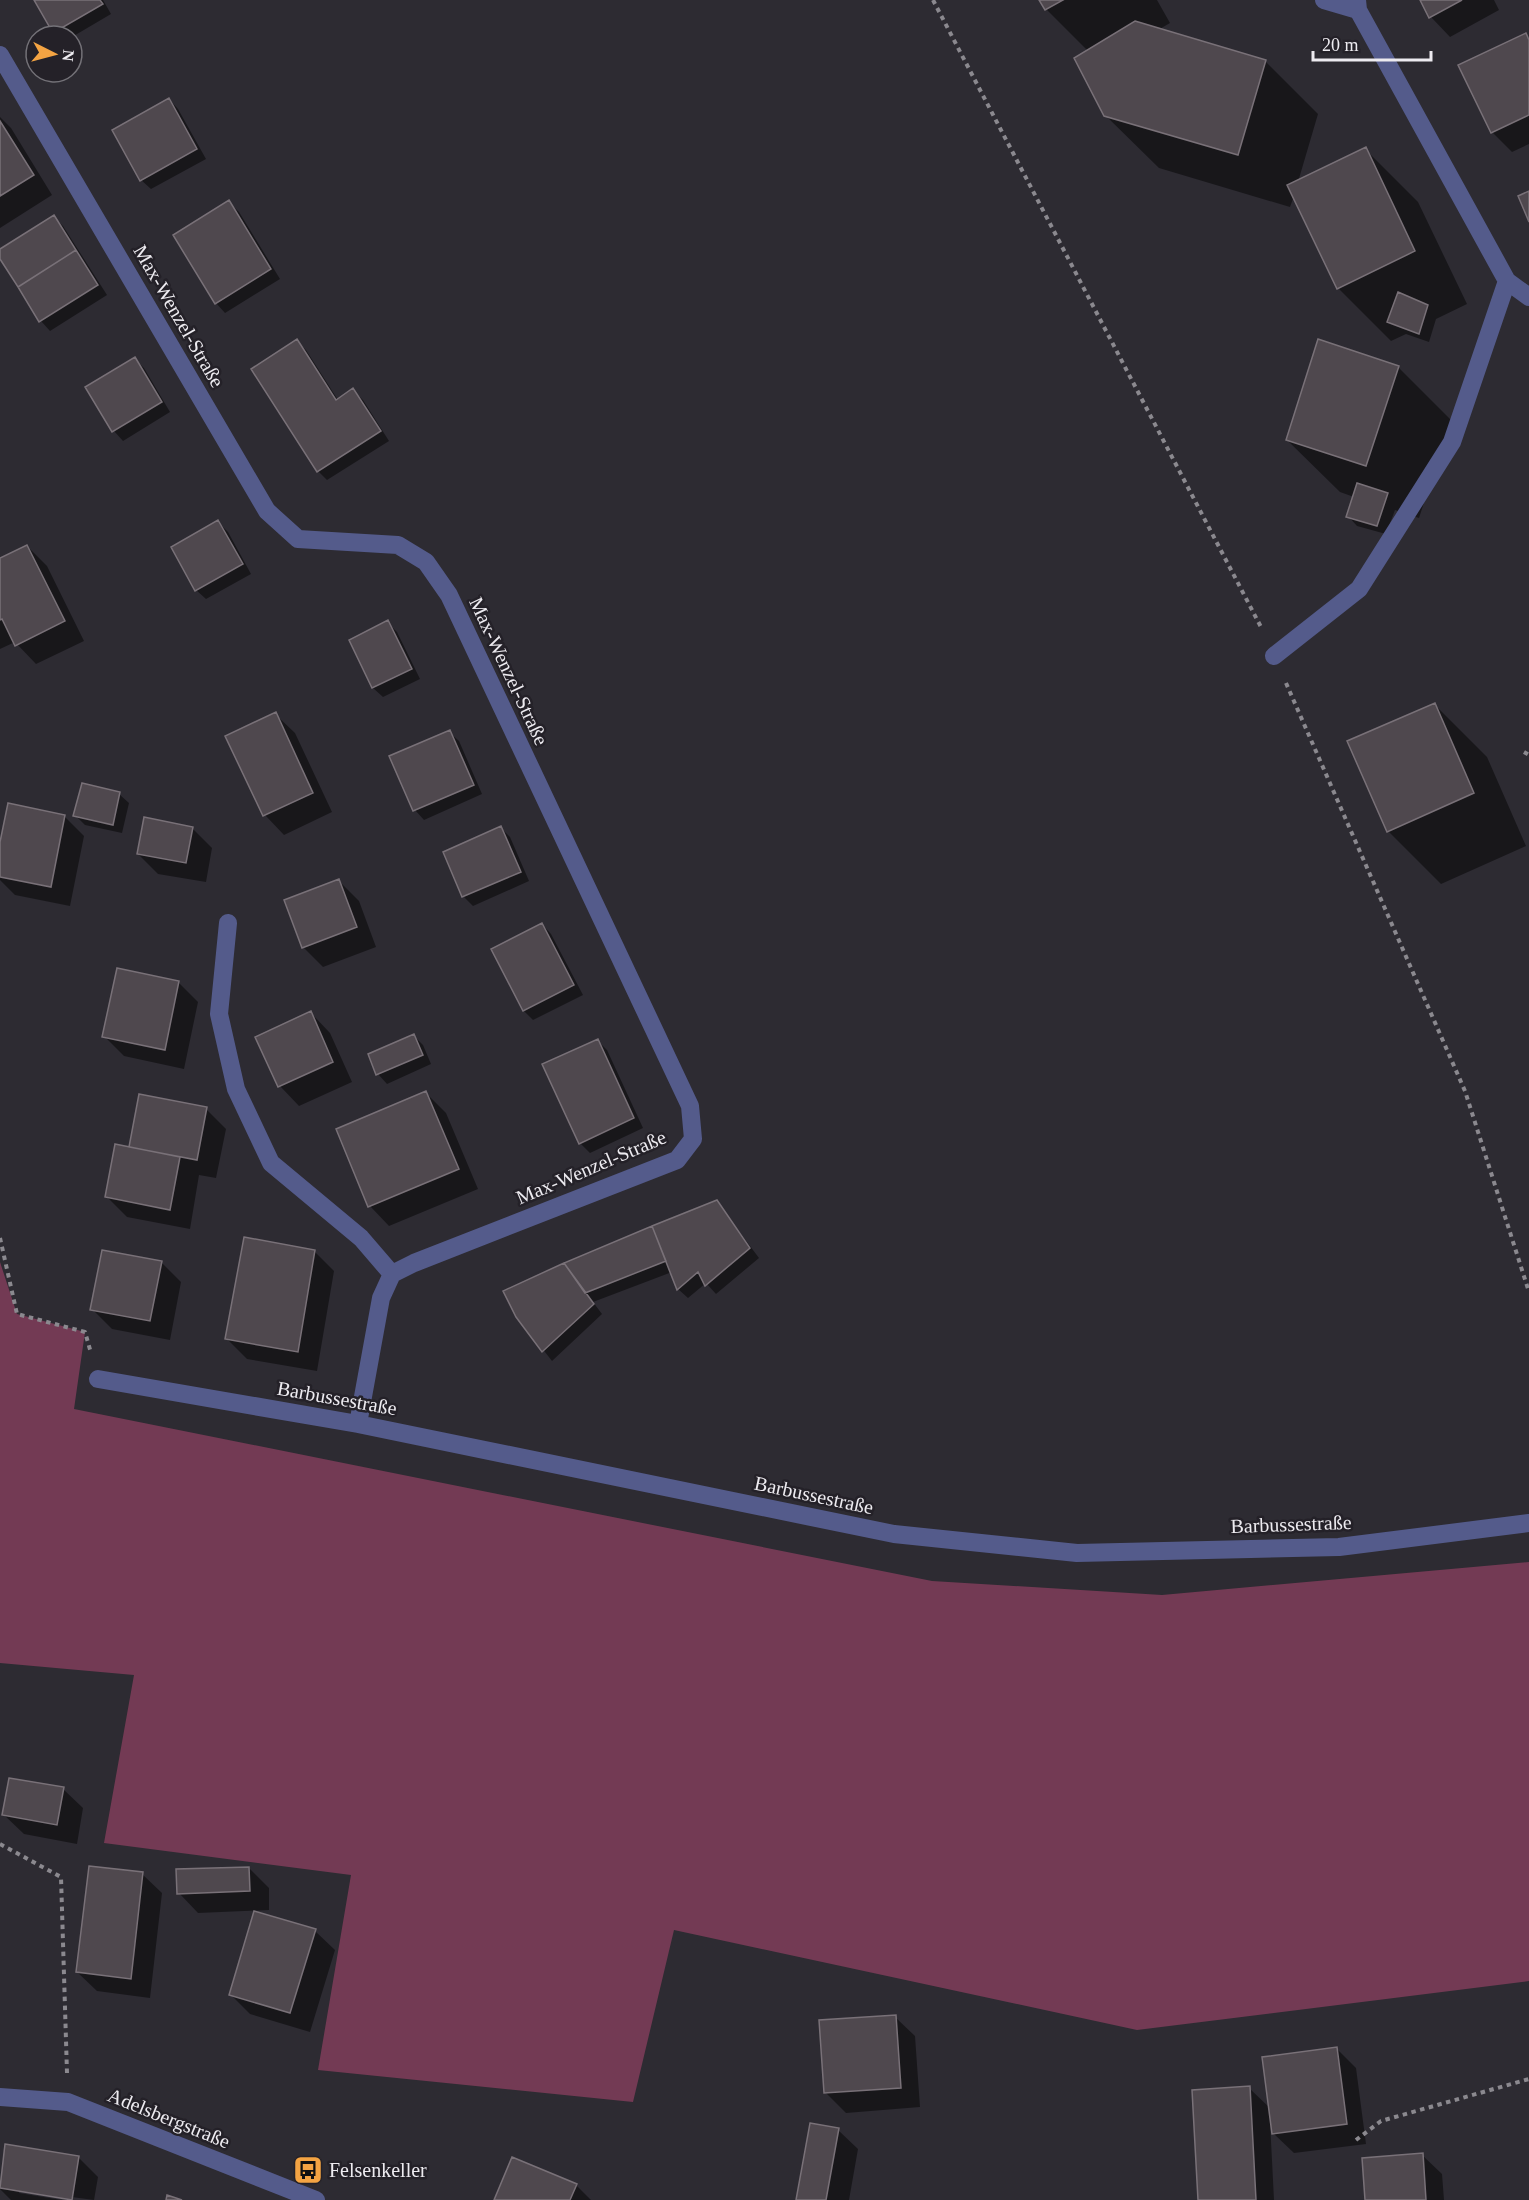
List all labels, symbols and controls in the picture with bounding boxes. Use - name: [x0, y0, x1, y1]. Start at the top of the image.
- north arrow: [24, 24, 84, 84]
- scale bar: [1313, 24, 1432, 62]
- text: 20 m: [1322, 35, 1359, 55]
- text: N: [59, 49, 77, 63]
- street label: Max-Wenzel-Straße: [129, 241, 229, 391]
- street label: Max-Wenzel-Straße: [465, 594, 553, 749]
- street label: Max-Wenzel-Straße: [513, 1125, 669, 1208]
- street label: Barbussestraße: [275, 1377, 399, 1419]
- street label: Barbussestraße: [752, 1472, 876, 1518]
- street label: Barbussestraße: [1230, 1511, 1352, 1537]
- street label: Adelsbergstraße: [104, 2084, 233, 2153]
- bus stop icon: Felsenkeller: [292, 2154, 324, 2186]
- place label: Felsenkeller: [329, 2159, 427, 2181]

